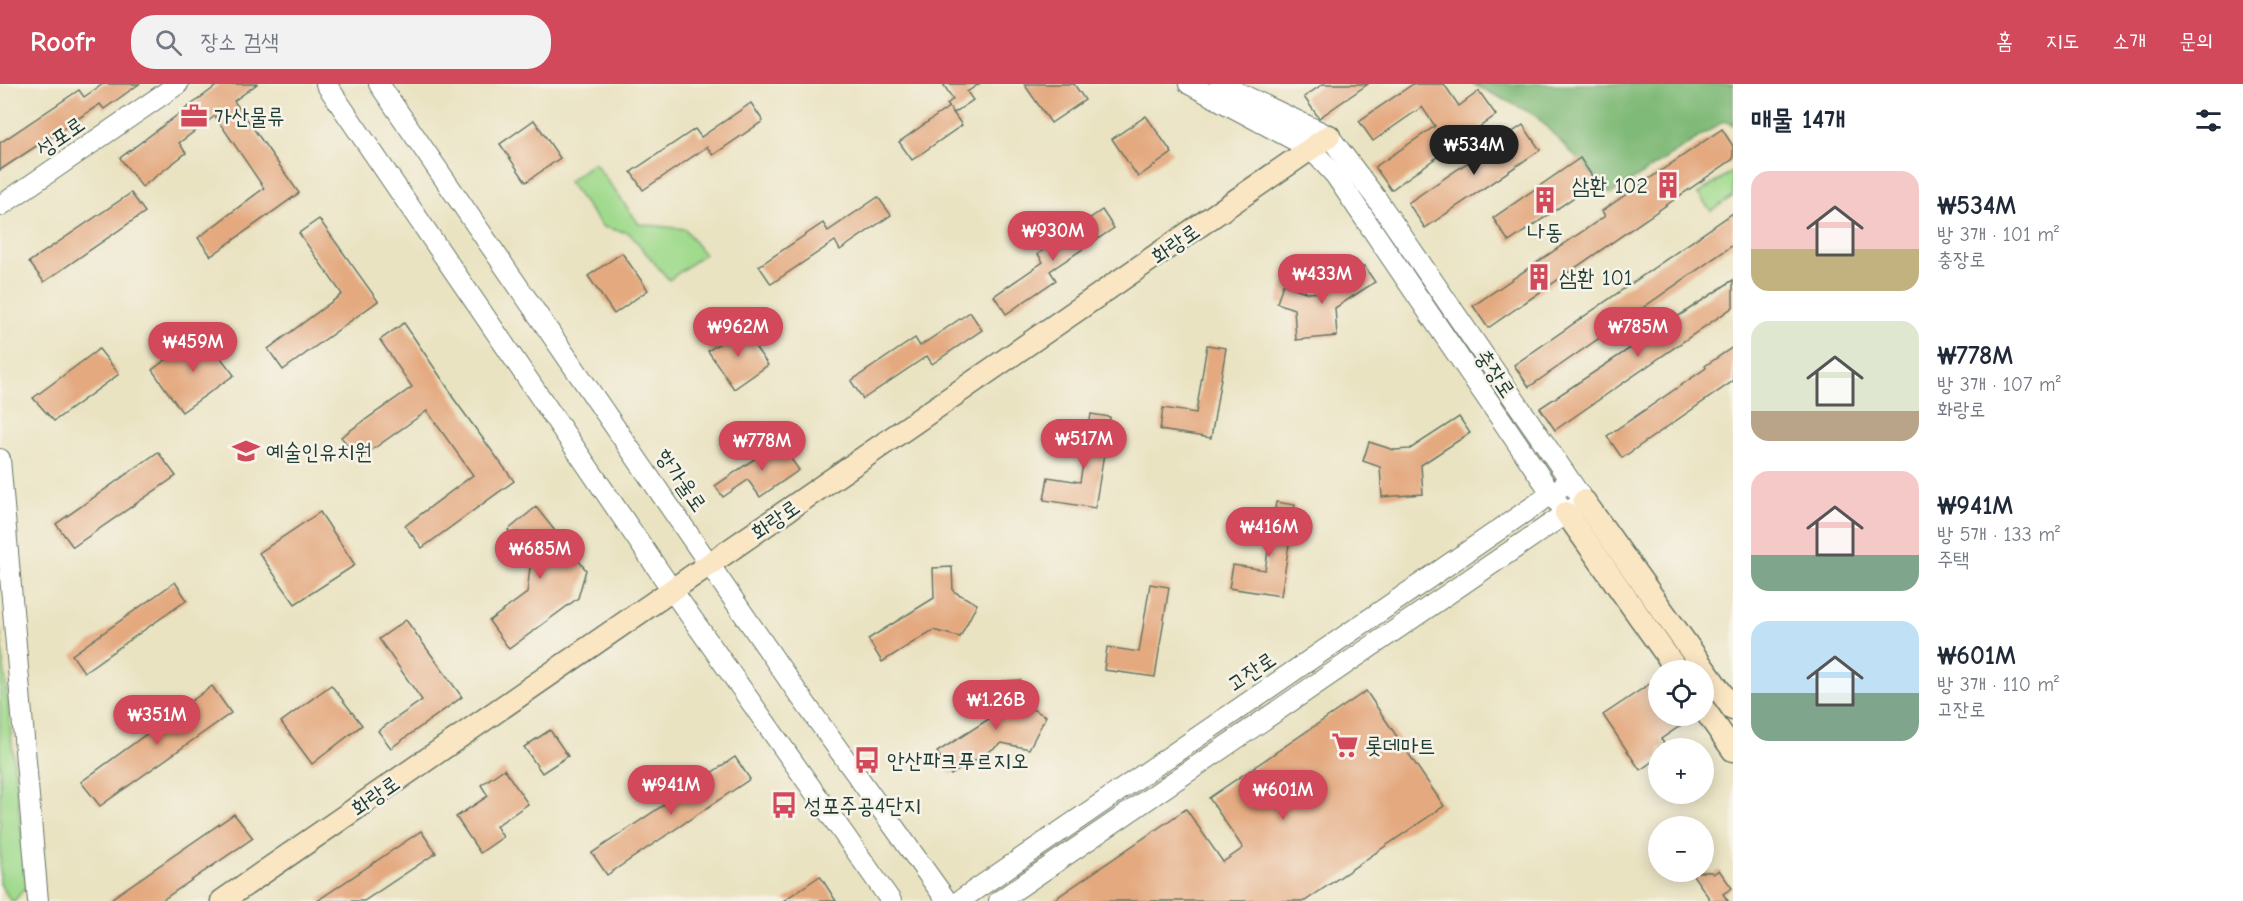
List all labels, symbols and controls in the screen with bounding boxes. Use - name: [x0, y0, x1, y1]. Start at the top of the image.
- search box: [131, 15, 551, 69]
- text: Roofr: [30, 26, 95, 58]
- icon: search: [152, 26, 185, 59]
- text: 장소 검색: [200, 29, 279, 55]
- text: 홈: [1996, 29, 2013, 53]
- text: 지도: [2046, 29, 2079, 53]
- text: 소개: [2112, 29, 2146, 53]
- text: 문의: [2179, 29, 2213, 53]
- office icon: 가산물류: [179, 101, 209, 131]
- place label: 가산물류: [214, 104, 285, 130]
- icon: filters: [2192, 104, 2225, 137]
- text: 매물 14개: [1751, 105, 1845, 135]
- street label: 성포로: [31, 111, 90, 163]
- pin: ₩534M: [1432, 125, 1516, 176]
- text: ₩534M: [1444, 133, 1504, 156]
- building icon: 삼환 102: [1653, 170, 1683, 200]
- place label: 삼환 102: [1572, 173, 1648, 199]
- building icon: 나동: [1530, 185, 1560, 215]
- text: ₩534M: [1937, 191, 2016, 221]
- icon: home: [1799, 195, 1871, 267]
- pin: ₩930M: [1011, 211, 1095, 262]
- street label: 화랑로: [1146, 218, 1205, 270]
- text: ₩930M: [1022, 219, 1084, 242]
- place label: 나동: [1527, 219, 1563, 245]
- text: 방 3개 · 101 m²: [1937, 223, 2059, 246]
- text: 충장로: [1937, 248, 1985, 271]
- pin: ₩433M: [1280, 254, 1364, 305]
- text: ₩433M: [1292, 262, 1352, 285]
- building icon: 삼환 101: [1524, 262, 1554, 292]
- place label: 삼환 101: [1559, 265, 1633, 291]
- pin: ₩962M: [696, 307, 780, 358]
- pin: ₩785M: [1596, 307, 1680, 358]
- text: ₩962M: [707, 315, 769, 338]
- text: ₩785M: [1608, 315, 1668, 338]
- pin: ₩459M: [151, 322, 235, 373]
- text: ₩459M: [162, 330, 224, 353]
- text: ₩778M: [1937, 341, 2013, 371]
- street label: 충장로: [1470, 344, 1521, 403]
- icon: home: [1799, 345, 1871, 417]
- text: 방 3개 · 107 m²: [1937, 373, 2061, 396]
- text: 화랑로: [1937, 398, 1985, 421]
- pin: ₩517M: [1042, 419, 1126, 470]
- pin: ₩778M: [720, 421, 804, 472]
- text: ₩517M: [1055, 427, 1113, 450]
- text: ₩778M: [733, 429, 791, 452]
- school or university icon: 예술인유치원: [231, 436, 261, 466]
- place label: 예술인유치원: [266, 439, 372, 465]
- street label: 항가울로: [650, 444, 712, 517]
- text: ₩941M: [1937, 491, 2013, 521]
- street label: 화랑로: [746, 494, 805, 546]
- icon: home: [1799, 495, 1871, 567]
- pin: ₩416M: [1227, 507, 1311, 558]
- text: ₩416M: [1240, 515, 1298, 538]
- text: 방 5개 · 133 m²: [1937, 523, 2060, 546]
- pin: ₩685M: [498, 529, 582, 580]
- text: ₩685M: [509, 537, 571, 560]
- text: 주택: [1937, 548, 1969, 571]
- text: ₩601M: [1937, 641, 2016, 671]
- icon: home: [1799, 645, 1871, 717]
- street label: 고잔로: [1222, 646, 1281, 697]
- map controls: [1648, 660, 1714, 882]
- button: locate: [1648, 660, 1714, 726]
- text: 방 3개 · 110 m²: [1937, 673, 2059, 696]
- pin: ₩1.26B: [947, 680, 1045, 731]
- text: ₩1.26B: [966, 688, 1026, 711]
- pin: ₩351M: [115, 695, 199, 746]
- text: 고잔로: [1937, 698, 1985, 721]
- text: ₩351M: [127, 703, 187, 726]
- supermarket icon: 롯데마트: [1330, 730, 1360, 760]
- place label: 롯데마트: [1365, 733, 1436, 759]
- button: +: [1648, 738, 1714, 804]
- bus stop icon: 안산파크푸르지오: [852, 745, 882, 775]
- place label: 안산파크푸르지오: [887, 748, 1029, 774]
- pin: ₩941M: [629, 765, 713, 816]
- street label: 화랑로: [346, 770, 405, 822]
- pin: ₩601M: [1241, 770, 1325, 821]
- text: ₩941M: [642, 773, 700, 796]
- text: ₩601M: [1253, 778, 1313, 801]
- bus stop icon: 성포주공4단지: [769, 790, 799, 820]
- place label: 성포주공4단지: [804, 793, 921, 819]
- button: −: [1648, 816, 1714, 882]

